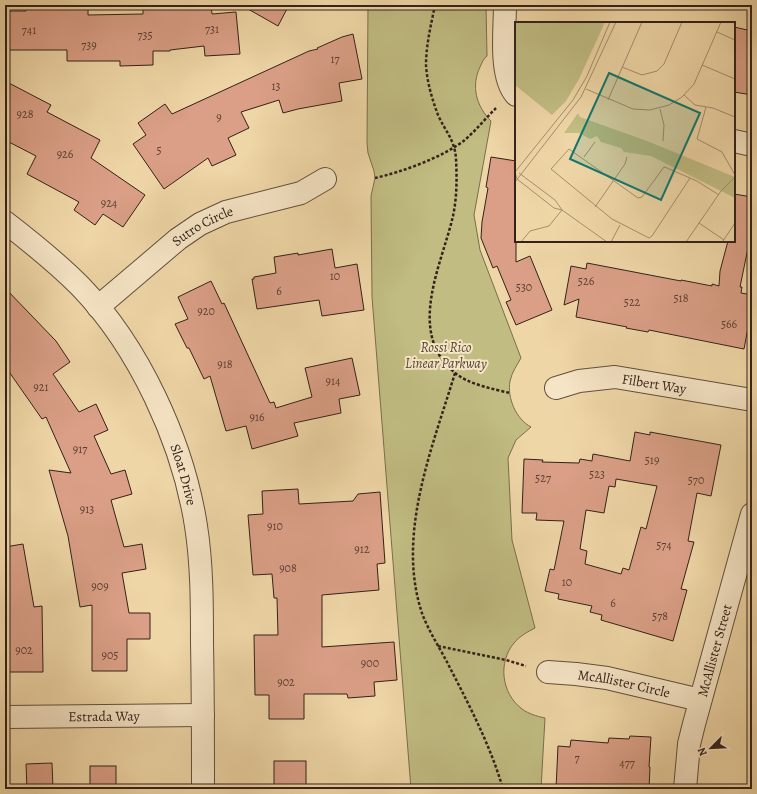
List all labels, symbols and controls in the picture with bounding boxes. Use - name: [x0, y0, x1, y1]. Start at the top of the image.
- house number: 731: [205, 21, 219, 37]
- house number: 741: [22, 22, 36, 38]
- inset map: [515, 22, 735, 242]
- house number: 735: [137, 27, 153, 43]
- house number: 739: [81, 37, 97, 53]
- house number: 17: [330, 51, 341, 67]
- house number: 13: [271, 78, 281, 94]
- house number: 928: [17, 106, 34, 122]
- house number: 9: [216, 109, 222, 125]
- house number: 5: [156, 142, 162, 158]
- house number: 926: [57, 146, 74, 162]
- house number: 924: [101, 195, 118, 211]
- street label: Sutro Circle: [167, 201, 235, 250]
- house number: 10: [330, 268, 340, 284]
- house number: 526: [578, 273, 595, 289]
- house number: 530: [516, 279, 532, 295]
- house number: 6: [276, 283, 282, 299]
- house number: 518: [673, 290, 689, 306]
- house number: 522: [624, 294, 641, 310]
- house number: 920: [197, 303, 215, 319]
- house number: 566: [721, 316, 738, 332]
- park label: Rossi Rico Linear Parkway: [405, 338, 487, 373]
- house number: 918: [217, 356, 233, 372]
- street label: Filbert Way: [621, 369, 689, 398]
- house number: 914: [325, 373, 341, 389]
- house number: 921: [33, 379, 49, 395]
- house number: 916: [249, 409, 265, 425]
- house number: 917: [73, 441, 88, 457]
- street label: Sloat Drive: [166, 441, 201, 507]
- house number: 519: [645, 452, 659, 468]
- house number: 523: [589, 466, 605, 482]
- house number: 527: [535, 470, 552, 486]
- house number: 570: [688, 472, 704, 488]
- house number: 913: [80, 501, 94, 517]
- house number: 910: [267, 518, 283, 534]
- house number: 574: [656, 537, 672, 553]
- house number: 912: [354, 541, 370, 557]
- house number: 908: [279, 560, 297, 576]
- house number: 10: [562, 574, 572, 590]
- house number: 909: [91, 578, 109, 594]
- house number: 6: [610, 595, 616, 611]
- street label: McAllister Street: [692, 602, 736, 699]
- house number: 578: [652, 608, 668, 624]
- house number: 902: [15, 642, 33, 658]
- house number: 905: [101, 647, 119, 663]
- house number: 900: [361, 655, 379, 671]
- street label: McAllister Circle: [577, 665, 672, 702]
- house number: 902: [277, 674, 295, 690]
- street label: Estrada Way: [68, 706, 141, 726]
- north arrow: [691, 728, 731, 768]
- text: N: [694, 745, 711, 759]
- house number: 7: [574, 750, 580, 766]
- house number: 477: [619, 755, 636, 771]

